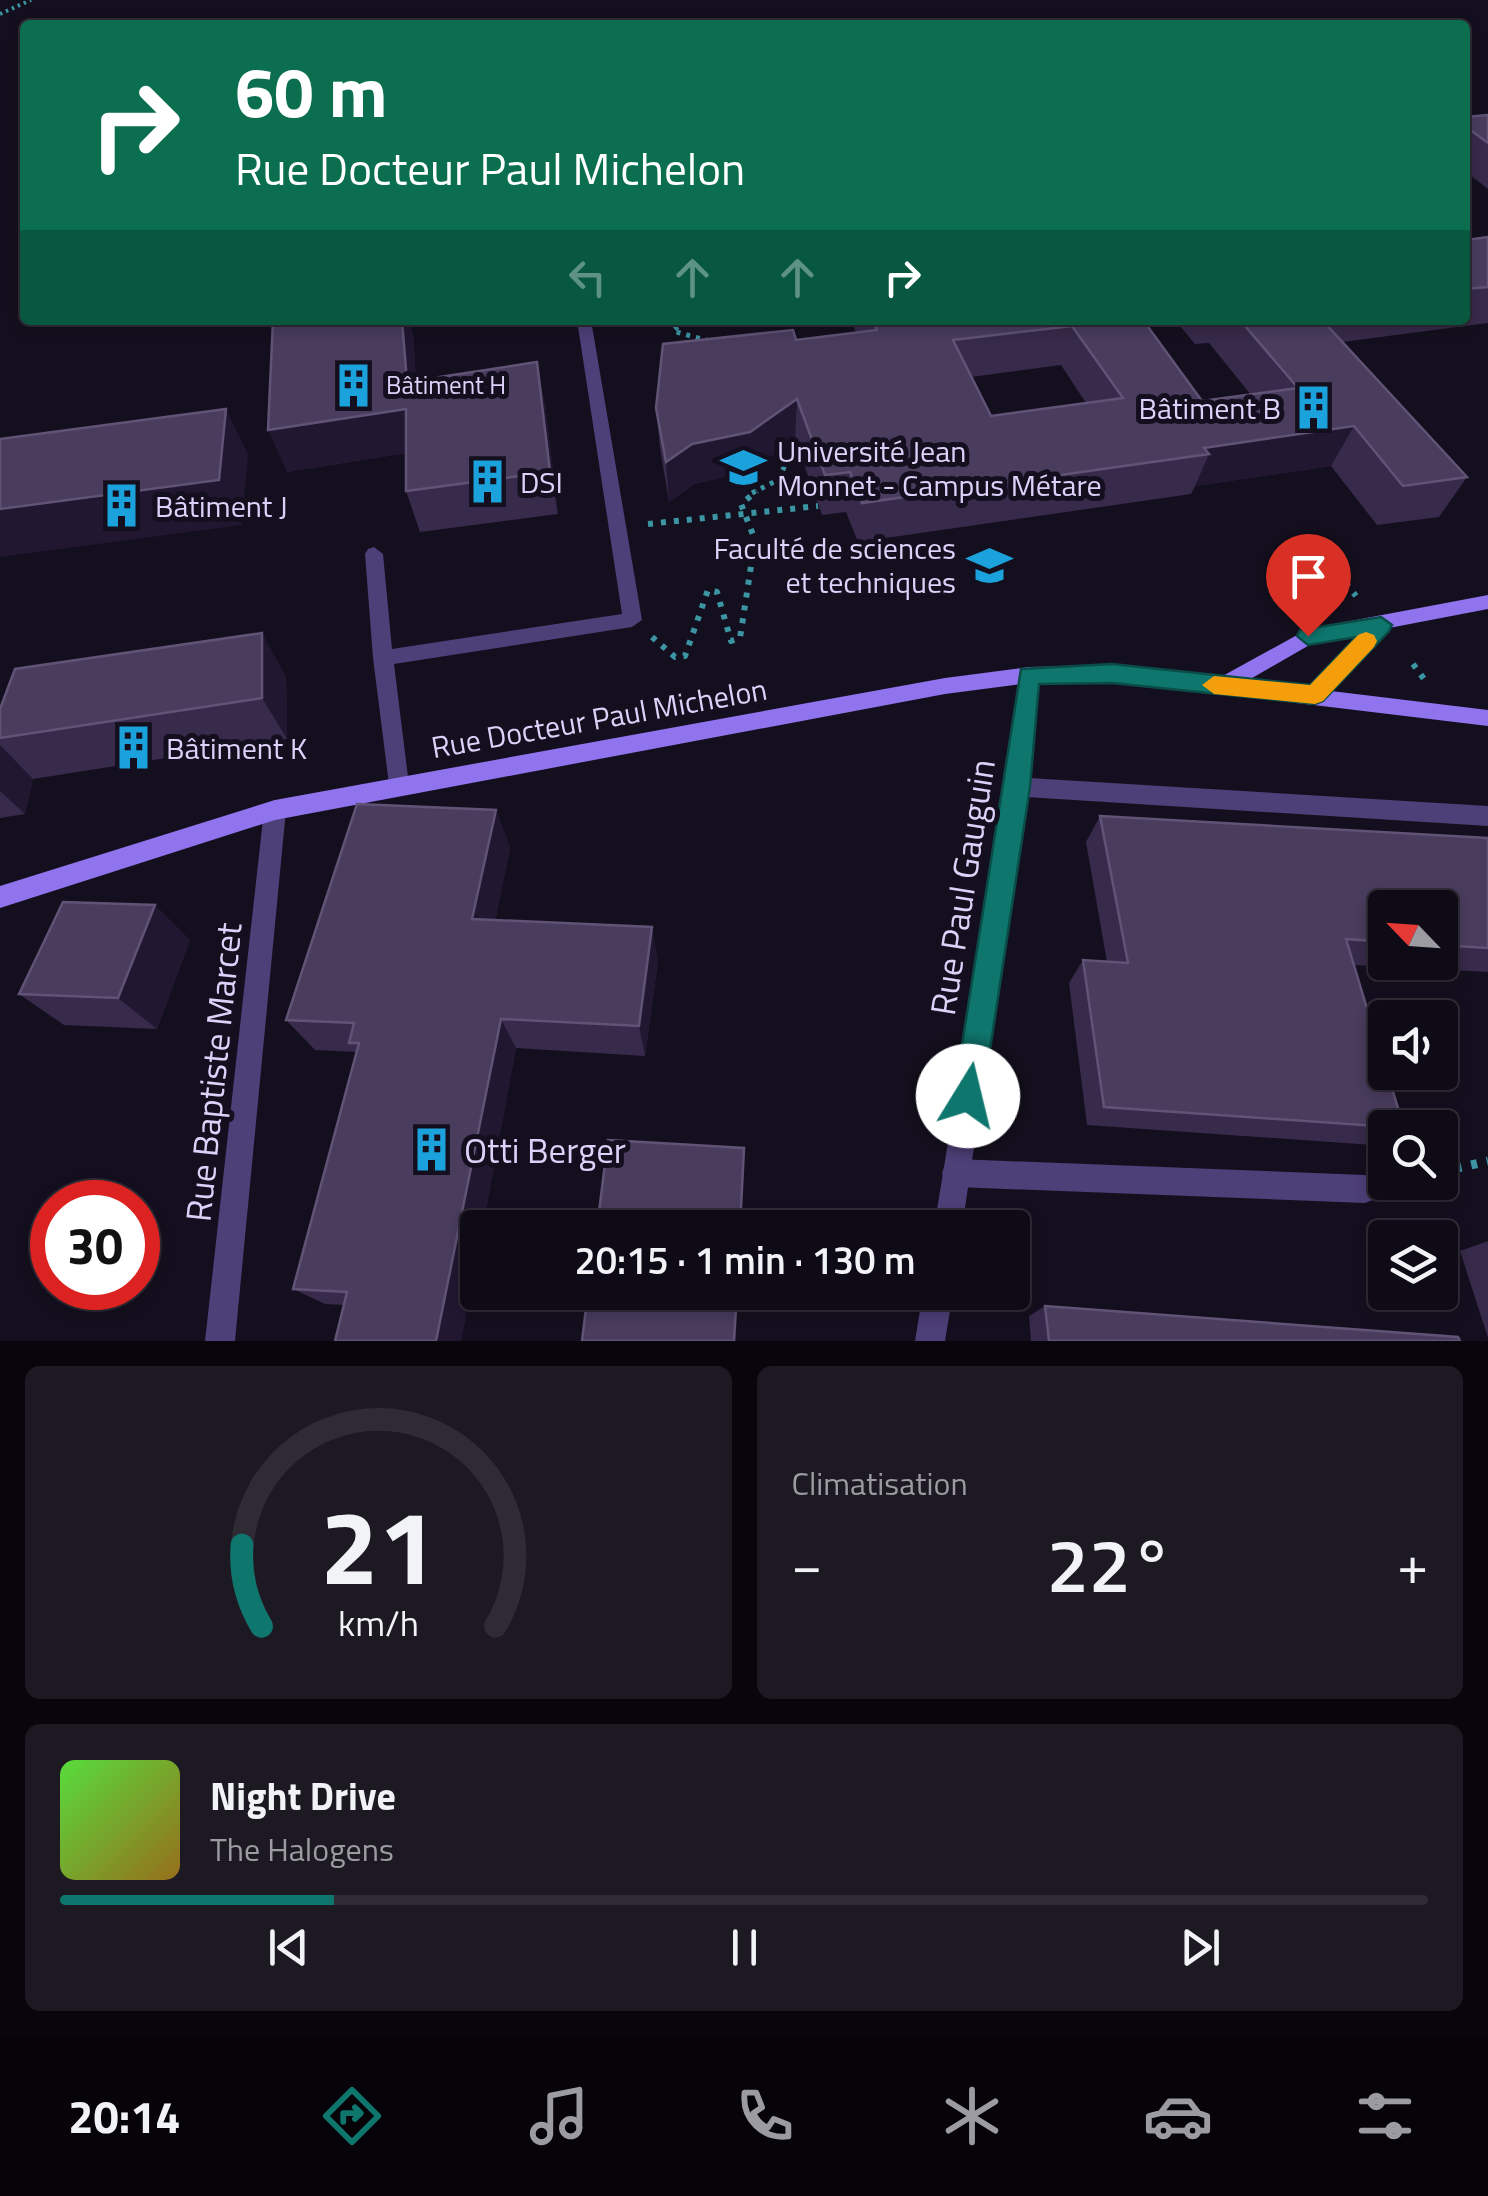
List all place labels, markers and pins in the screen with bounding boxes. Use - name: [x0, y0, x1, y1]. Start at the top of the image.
- building icon: Bâtiment H: [329, 361, 377, 409]
- place label: Bâtiment H: [386, 366, 506, 404]
- building icon: Bâtiment B: [1290, 384, 1338, 432]
- place label: Bâtiment B: [1139, 385, 1281, 431]
- place label: Université Jean Monnet - Campus Métare: [777, 428, 1102, 508]
- school or university icon: Université Jean Monnet - Campus Métare: [720, 444, 768, 492]
- building icon: DSI: [463, 458, 511, 506]
- place label: DSI: [520, 459, 563, 505]
- building icon: Bâtiment J: [98, 482, 146, 530]
- place label: Bâtiment J: [155, 483, 288, 529]
- place label: Faculté de sciences et techniques: [713, 525, 956, 605]
- pin: [1266, 534, 1351, 637]
- school or university icon: Faculté de sciences et techniques: [965, 541, 1013, 589]
- building icon: Bâtiment K: [109, 724, 157, 772]
- place label: Bâtiment K: [166, 725, 307, 771]
- place label: Otti Berger: [464, 1123, 626, 1177]
- building icon: Otti Berger: [407, 1126, 455, 1174]

